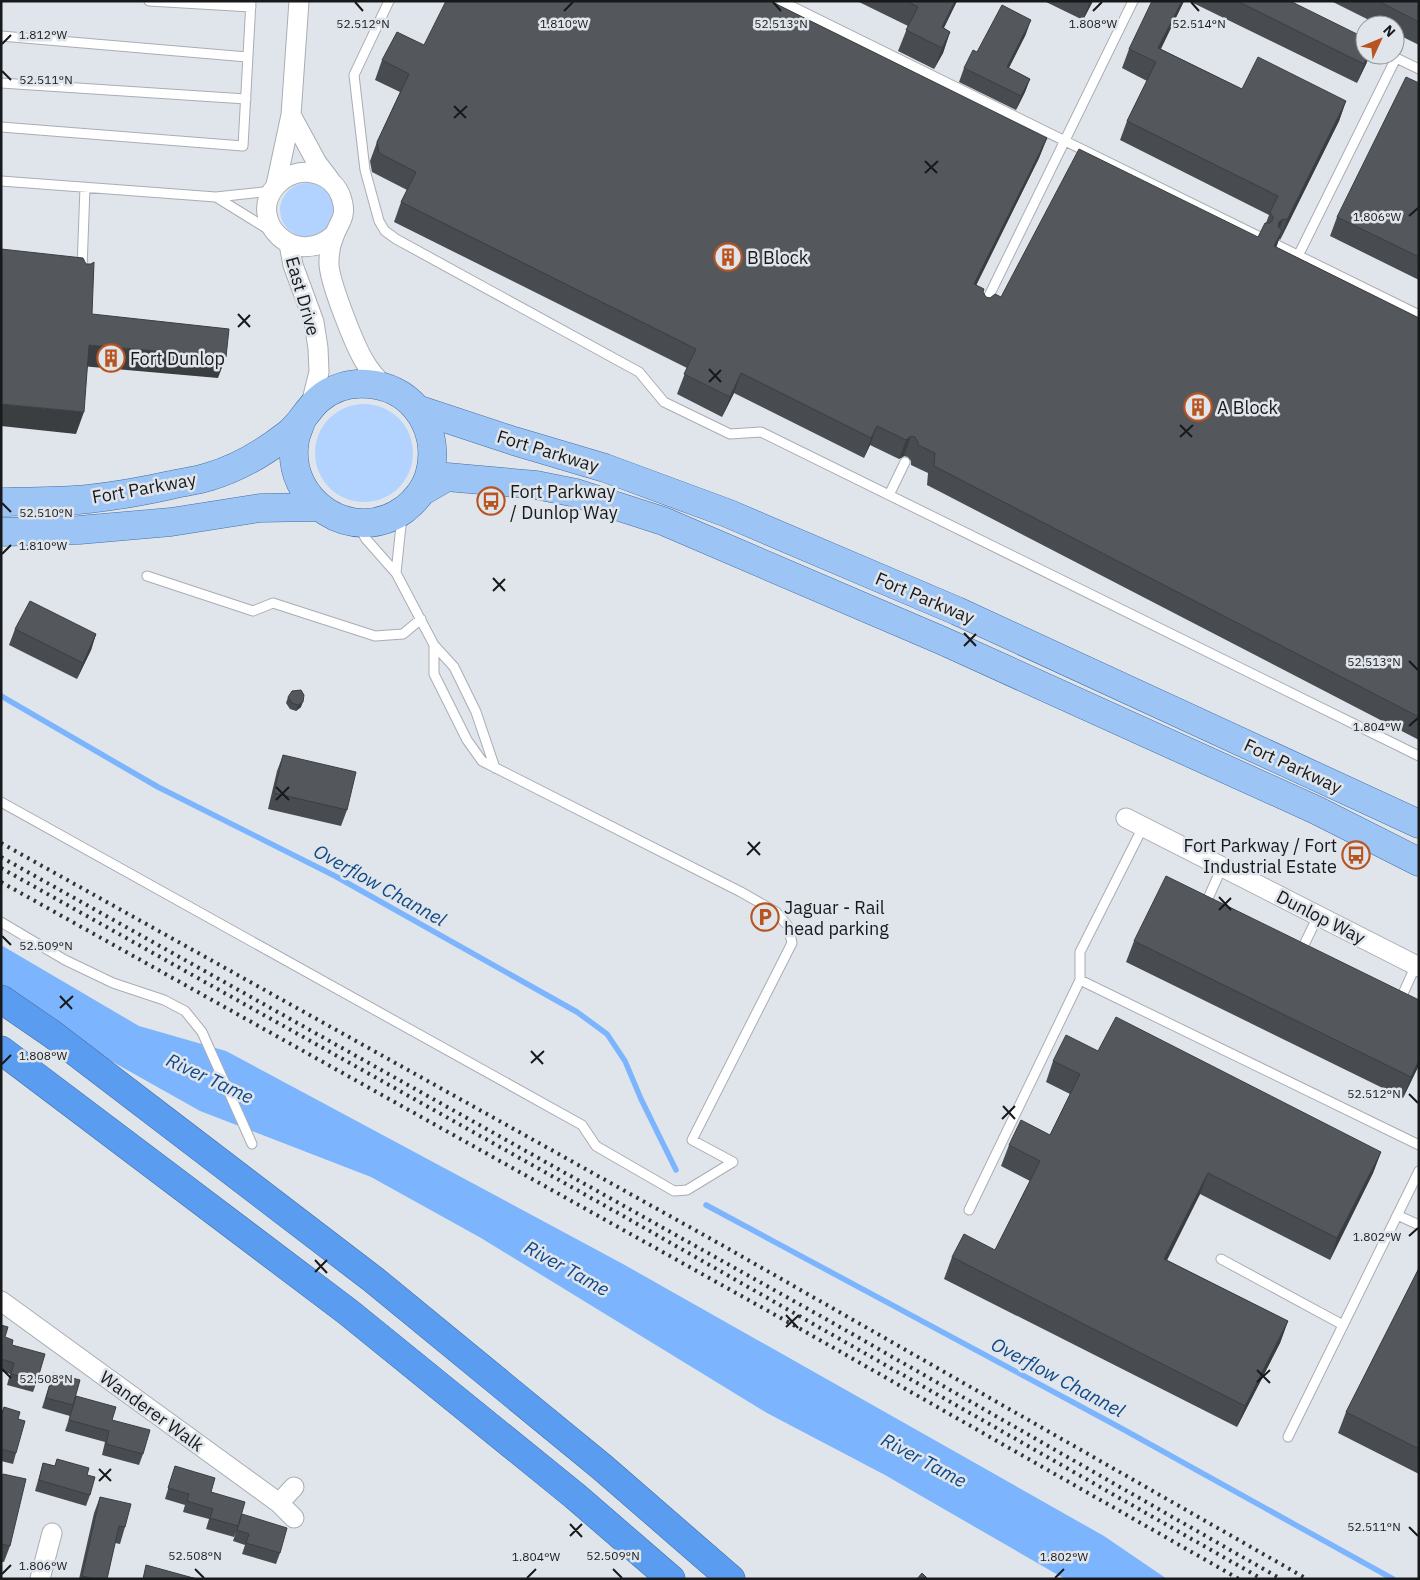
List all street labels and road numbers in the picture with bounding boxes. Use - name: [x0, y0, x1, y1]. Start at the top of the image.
- street label: East Drive: [281, 254, 325, 338]
- street label: Fort Parkway: [494, 425, 602, 477]
- street label: Fort Parkway: [90, 468, 198, 508]
- street label: Fort Parkway: [872, 567, 978, 629]
- street label: Fort Parkway: [1240, 733, 1346, 799]
- street label: Dunlop Way: [1273, 885, 1369, 949]
- street label: Wanderer Walk: [95, 1366, 209, 1457]

